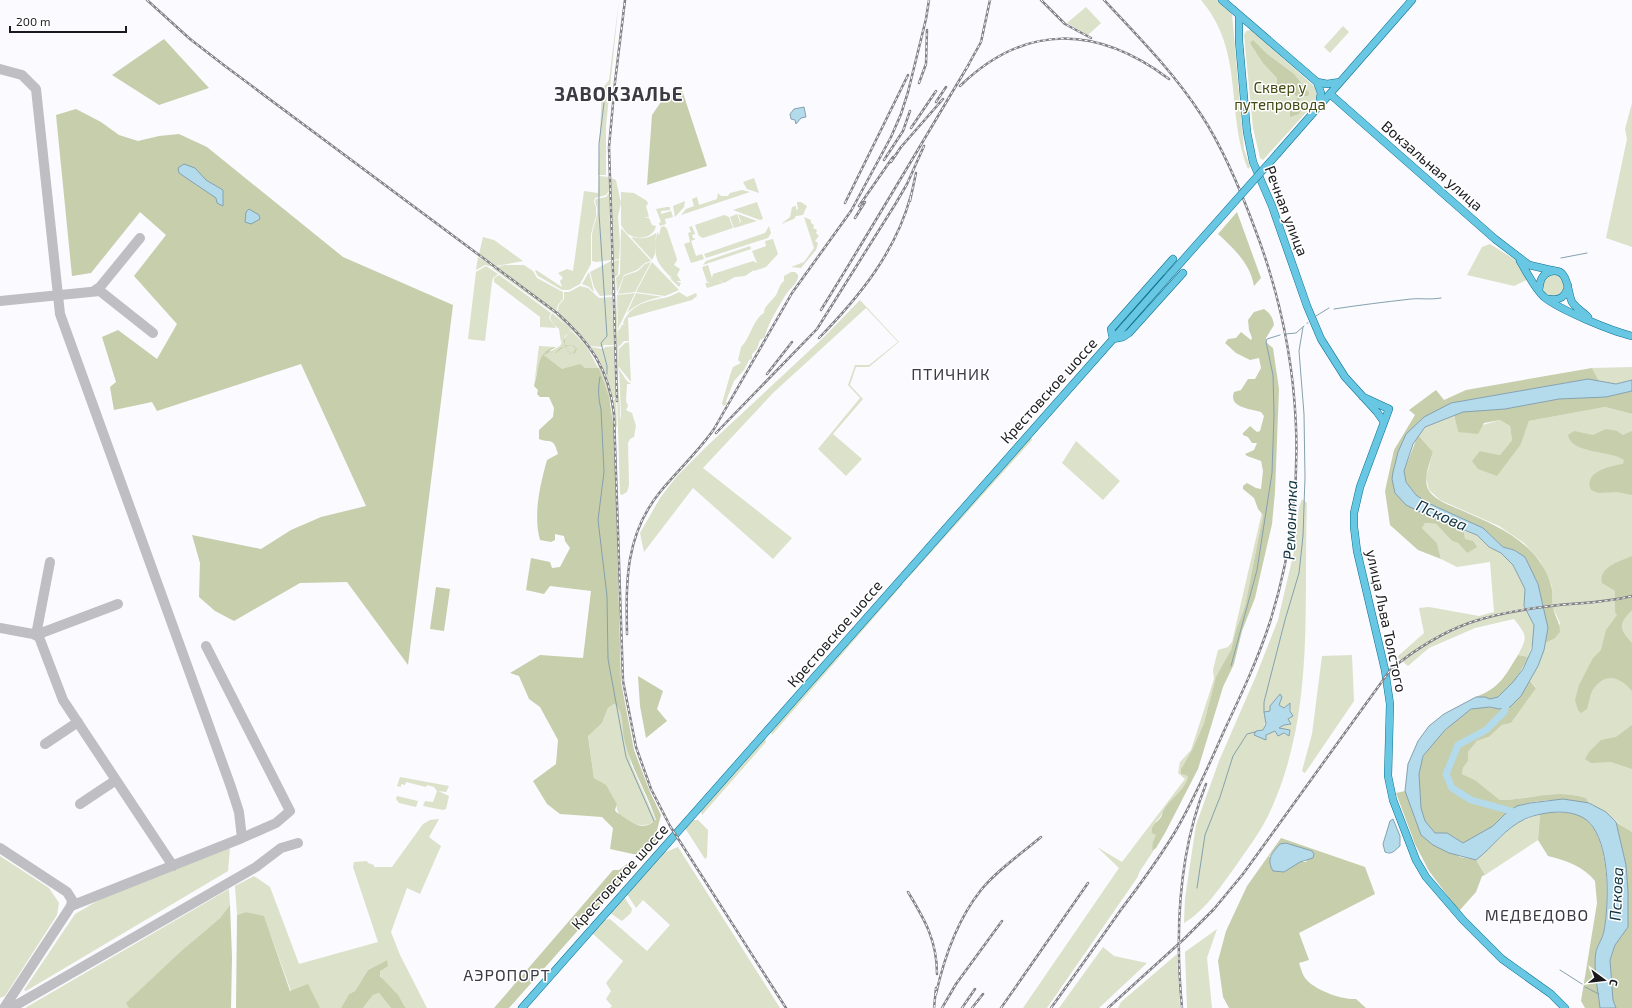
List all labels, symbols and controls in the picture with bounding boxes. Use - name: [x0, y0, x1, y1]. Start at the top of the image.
- scale bar: [10, 8, 126, 34]
- text: 200 m: [16, 14, 50, 28]
- park label: Сквер у путепровода: [1234, 78, 1326, 114]
- district label: ЗАВОКЗАЛЬЕ: [554, 82, 684, 105]
- street label: Вокзальная улица: [1378, 116, 1487, 215]
- street label: Речная улица: [1261, 163, 1312, 259]
- street label: Крестовское шоссе: [996, 334, 1100, 447]
- district label: ПТИЧНИК: [911, 364, 991, 383]
- water label: Ремонтка: [1279, 480, 1300, 560]
- water label: Пскова: [1414, 495, 1471, 534]
- street label: улица Льва Толстого: [1362, 548, 1411, 694]
- street label: Крестовское шоссе: [783, 576, 886, 691]
- street label: Крестовское шоссе: [567, 820, 671, 933]
- water label: Пскова: [1605, 867, 1626, 921]
- district label: МЕДВЕДОВО: [1485, 905, 1589, 924]
- north arrow: [1584, 960, 1624, 1000]
- district label: АЭРОПОРТ: [463, 965, 551, 984]
- text: С: [1607, 978, 1621, 988]

